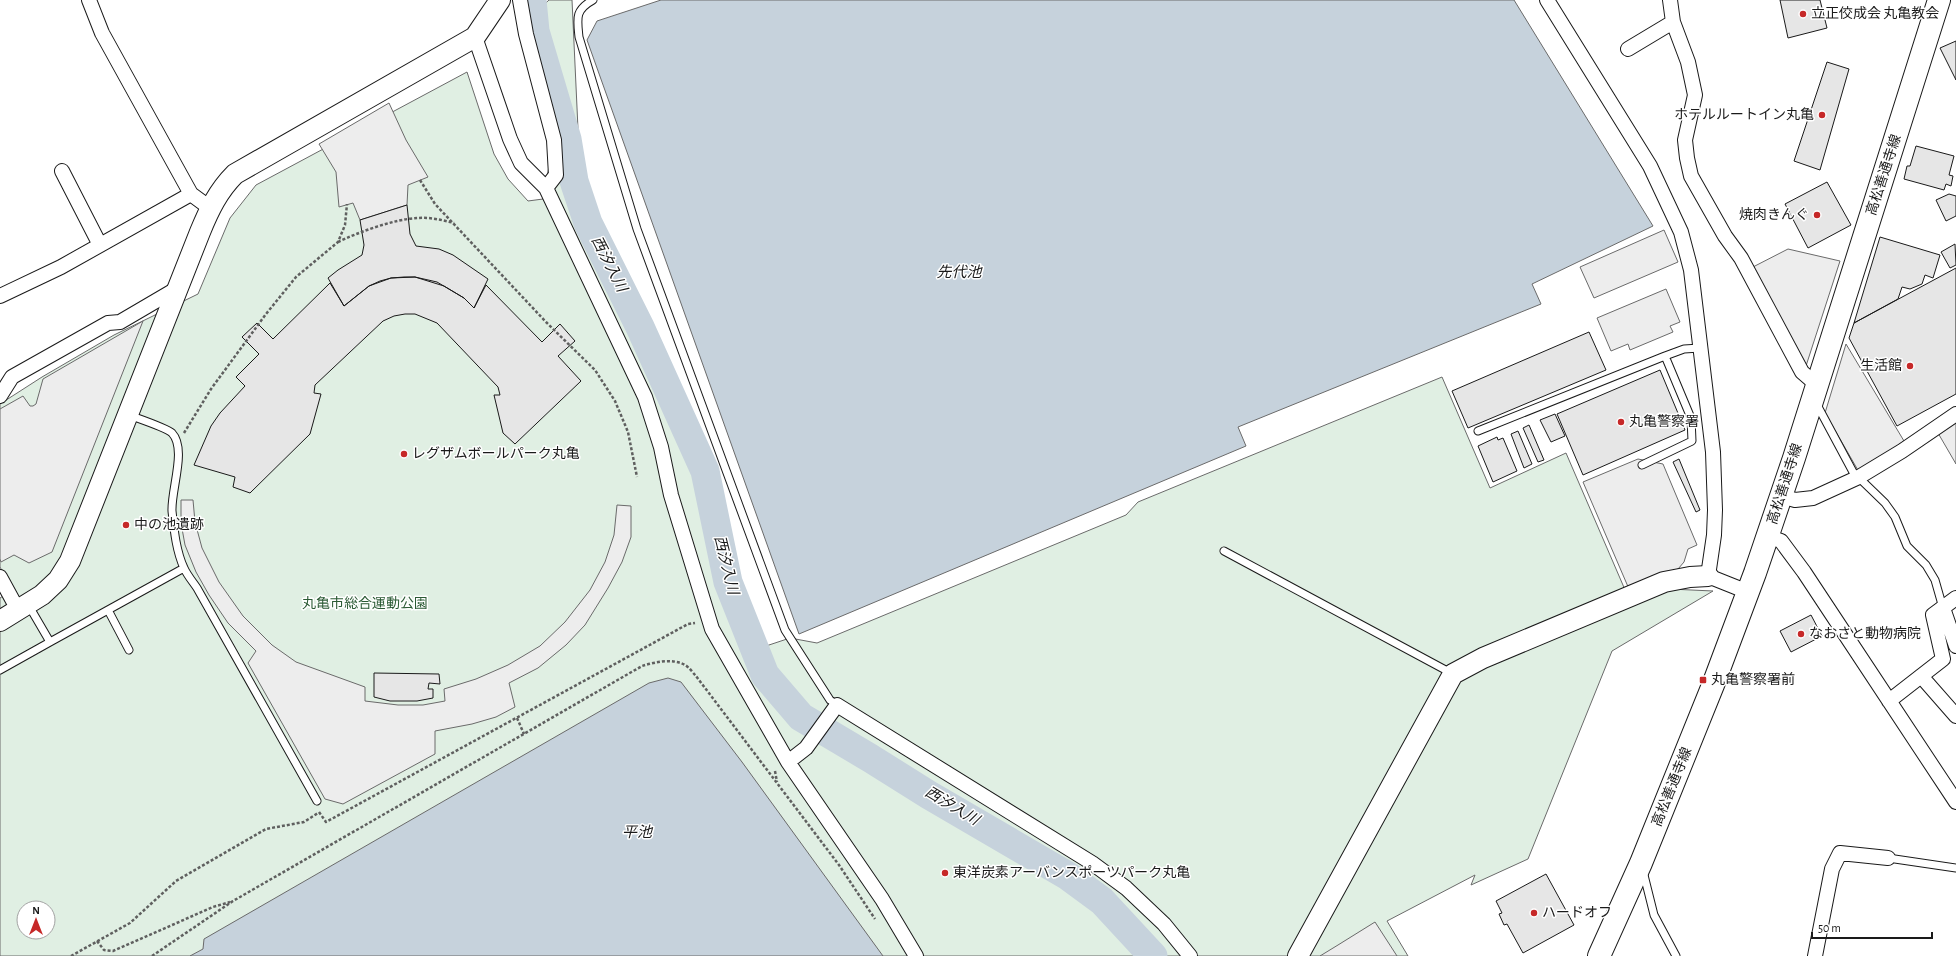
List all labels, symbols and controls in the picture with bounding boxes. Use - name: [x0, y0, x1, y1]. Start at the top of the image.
- place label: 立正佼成会 丸亀教会: [1811, 6, 1939, 21]
- marker: 立正佼成会 丸亀教会: [1798, 9, 1808, 19]
- place label: ホテルルートイン丸亀: [1674, 107, 1814, 122]
- marker: ホテルルートイン丸亀: [1817, 110, 1827, 120]
- street label: 高松善通寺線: [1863, 133, 1904, 217]
- place label: 焼肉きんぐ: [1739, 207, 1809, 222]
- marker: 焼肉きんぐ: [1812, 210, 1822, 220]
- water label: 西汐入川: [589, 233, 631, 296]
- water label: 先代池: [936, 264, 983, 280]
- place label: 生活館: [1860, 358, 1902, 373]
- marker: 生活館: [1905, 361, 1915, 371]
- place label: 丸亀警察署: [1629, 414, 1699, 429]
- marker: 丸亀警察署: [1616, 417, 1626, 427]
- street label: 高松善通寺線: [1764, 442, 1805, 526]
- place label: レグザムボールパーク丸亀: [412, 446, 580, 461]
- marker: レグザムボールパーク丸亀: [399, 449, 409, 459]
- place label: 中の池遺跡: [134, 517, 204, 532]
- marker: 中の池遺跡: [121, 520, 131, 530]
- water label: 西汐入川: [711, 534, 742, 598]
- park label: 丸亀市総合運動公園: [302, 596, 428, 611]
- place label: なおさと動物病院: [1809, 625, 1921, 641]
- marker: なおさと動物病院: [1796, 629, 1806, 639]
- place label: 丸亀警察署前: [1711, 671, 1795, 687]
- marker: 丸亀警察署前: [1698, 675, 1708, 685]
- street label: 高松善通寺線: [1649, 745, 1694, 829]
- water label: 西汐入川: [922, 783, 984, 829]
- water label: 平池: [622, 824, 654, 840]
- place label: 東洋炭素アーバンスポーツパーク丸亀: [953, 865, 1190, 880]
- marker: 東洋炭素アーバンスポーツパーク丸亀: [940, 868, 950, 878]
- north arrow: [16, 900, 56, 940]
- text: N: [32, 905, 40, 916]
- place label: ハードオフ: [1542, 906, 1612, 920]
- marker: ハードオフ: [1529, 908, 1539, 918]
- scale bar: [1812, 914, 1932, 940]
- text: 50 m: [1818, 922, 1841, 934]

